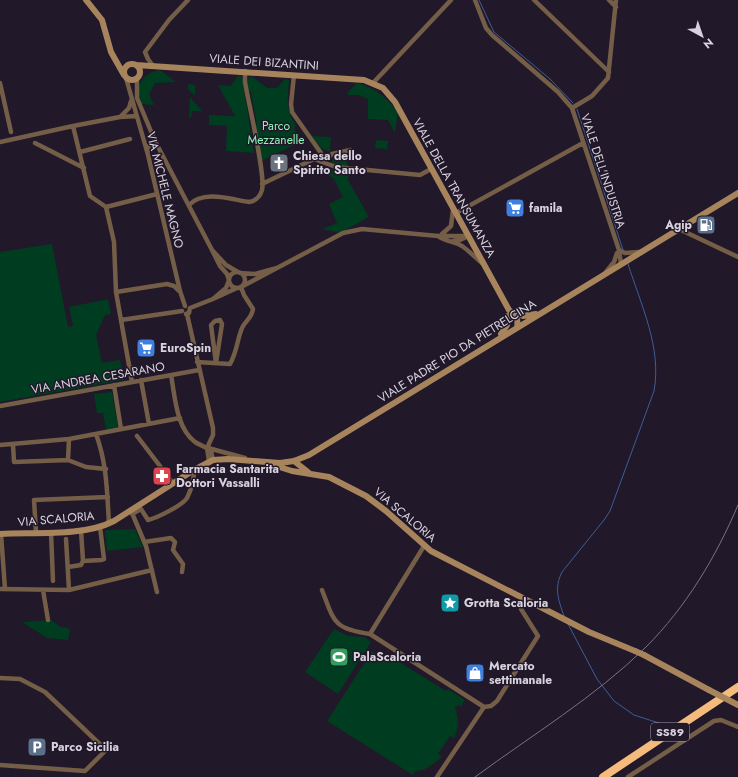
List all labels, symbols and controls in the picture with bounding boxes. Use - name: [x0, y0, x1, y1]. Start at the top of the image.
- north arrow: [682, 16, 722, 56]
- text: N: [700, 35, 717, 53]
- street label: VIALE DEI BIZANTINI: [209, 49, 319, 75]
- street label: VIALE DELL'INDUSTRIA: [576, 111, 630, 231]
- street label: VIALE DELLA TRANSUMANZA: [408, 115, 500, 261]
- park label: Parco Mezzanelle: [247, 117, 305, 149]
- street label: VIA MICHELE MAGNO: [142, 130, 188, 250]
- place label: Chiesa dello Spirito Santo: [293, 147, 366, 179]
- church icon: Chiesa dello Spirito Santo: [268, 152, 290, 174]
- supermarket icon: famila: [504, 197, 526, 219]
- place label: famila: [529, 199, 562, 217]
- fuel station icon: Agip: [695, 214, 717, 236]
- place label: Agip: [664, 216, 693, 234]
- street label: VIALE PADRE PIO DA PIETRELCINA: [374, 295, 540, 407]
- supermarket icon: EuroSpin: [135, 337, 157, 359]
- place label: EuroSpin: [160, 339, 211, 357]
- street label: VIA ANDREA CESARANO: [30, 357, 166, 399]
- place label: Farmacia Santarita Dottori Vassalli: [176, 460, 279, 492]
- pharmacy icon: Farmacia Santarita Dottori Vassalli: [151, 465, 173, 487]
- street label: VIA SCALORIA: [370, 483, 440, 547]
- street label: VIA SCALORIA: [17, 507, 95, 531]
- place icon: Grotta Scaloria: [439, 592, 461, 614]
- place label: Grotta Scaloria: [464, 594, 548, 612]
- sports icon: PalaScaloria: [328, 646, 350, 668]
- place label: PalaScaloria: [353, 648, 421, 666]
- place label: Mercato settimanale: [489, 657, 552, 689]
- shop icon: Mercato settimanale: [464, 662, 486, 684]
- road number: SS89: [651, 723, 689, 741]
- parking icon: Parco Sicilia: [26, 736, 48, 758]
- place label: Parco Sicilia: [51, 738, 119, 756]

